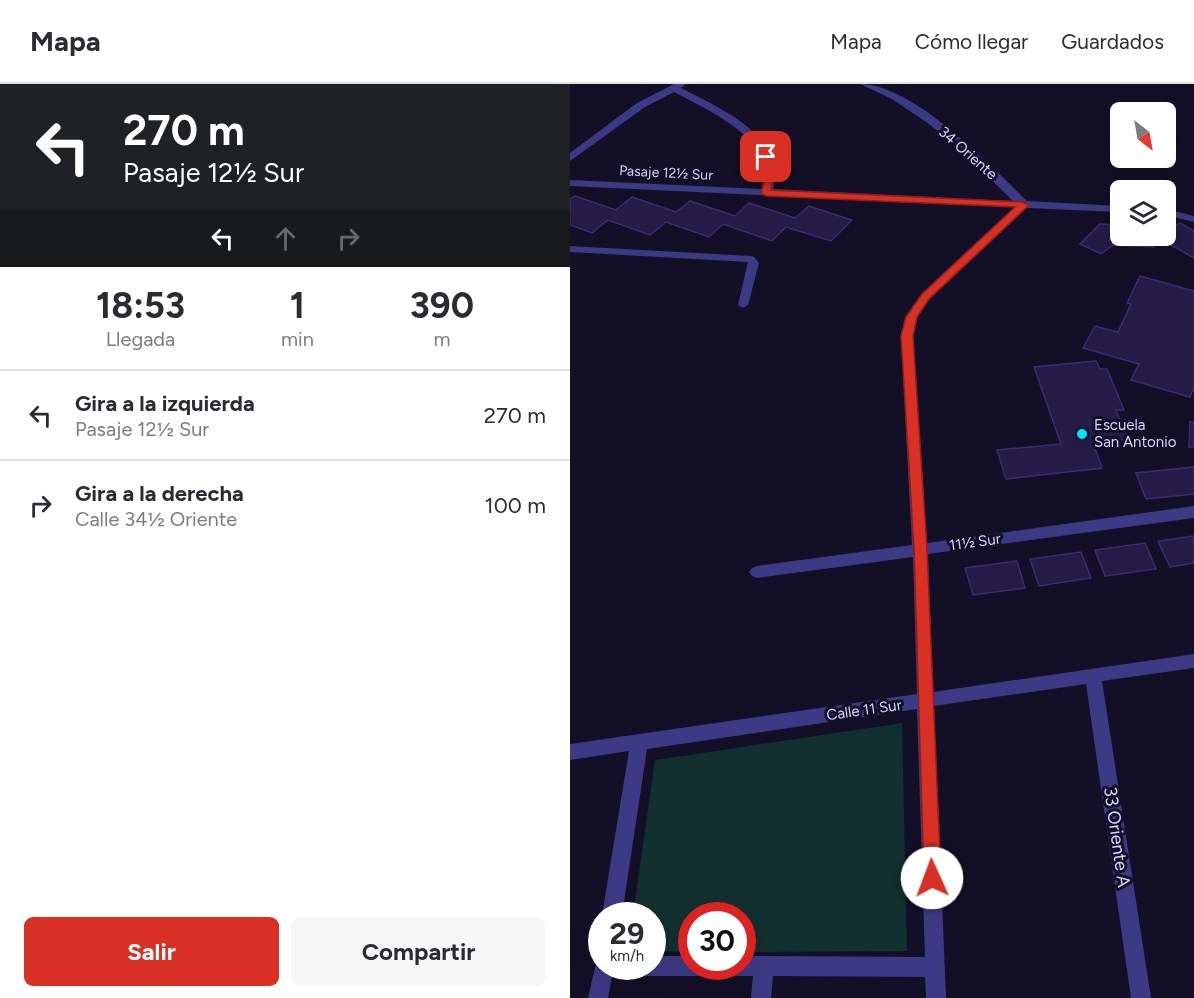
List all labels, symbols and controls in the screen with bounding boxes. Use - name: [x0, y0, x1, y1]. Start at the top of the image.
- text: Mapa: [30, 24, 101, 58]
- text: Mapa: [830, 29, 882, 54]
- text: Cómo llegar: [915, 29, 1028, 54]
- text: Guardados: [1061, 29, 1164, 54]
- north arrow: [1110, 102, 1176, 168]
- map controls: [1110, 102, 1176, 246]
- text: 270 m: [123, 105, 245, 156]
- icon: left: [24, 108, 102, 186]
- street label: 34 Oriente: [935, 123, 1001, 183]
- pin: [740, 131, 791, 182]
- icon: arrive: [749, 140, 782, 173]
- text: Pasaje 12½ Sur: [123, 156, 304, 189]
- street label: Pasaje 12½ Sur: [619, 162, 714, 184]
- button: layers: [1110, 180, 1176, 246]
- icon: left: [206, 222, 239, 255]
- icon: ahead: [269, 222, 302, 255]
- icon: right: [332, 222, 365, 255]
- text: 18:53: [96, 284, 185, 327]
- text: 1: [290, 284, 305, 327]
- text: 390: [410, 284, 474, 327]
- text: Llegada: [106, 327, 175, 351]
- text: min: [281, 327, 314, 351]
- text: m: [433, 327, 450, 351]
- text: Gira a la izquierda: [75, 390, 255, 417]
- icon: left: [24, 399, 57, 432]
- text: 270 m: [484, 402, 546, 429]
- place label: Escuela San Antonio: [1094, 416, 1177, 451]
- text: Pasaje 12½ Sur: [75, 417, 209, 441]
- marker: Escuela San Antonio: [1075, 427, 1089, 441]
- text: Gira a la derecha: [75, 480, 244, 507]
- icon: right: [24, 489, 57, 522]
- text: 100 m: [485, 492, 546, 519]
- text: Calle 34½ Oriente: [75, 507, 237, 531]
- street label: 11½ Sur: [948, 529, 1002, 555]
- street label: Calle 11 Sur: [825, 696, 903, 724]
- street label: 33 Oriente A: [1099, 785, 1135, 889]
- position arrow: [900, 846, 964, 910]
- speed limit sign: 30: [678, 902, 756, 980]
- text: 29: [610, 915, 644, 952]
- button: Salir: [24, 917, 279, 986]
- button: Compartir: [291, 917, 546, 986]
- text: km/h: [610, 947, 644, 965]

